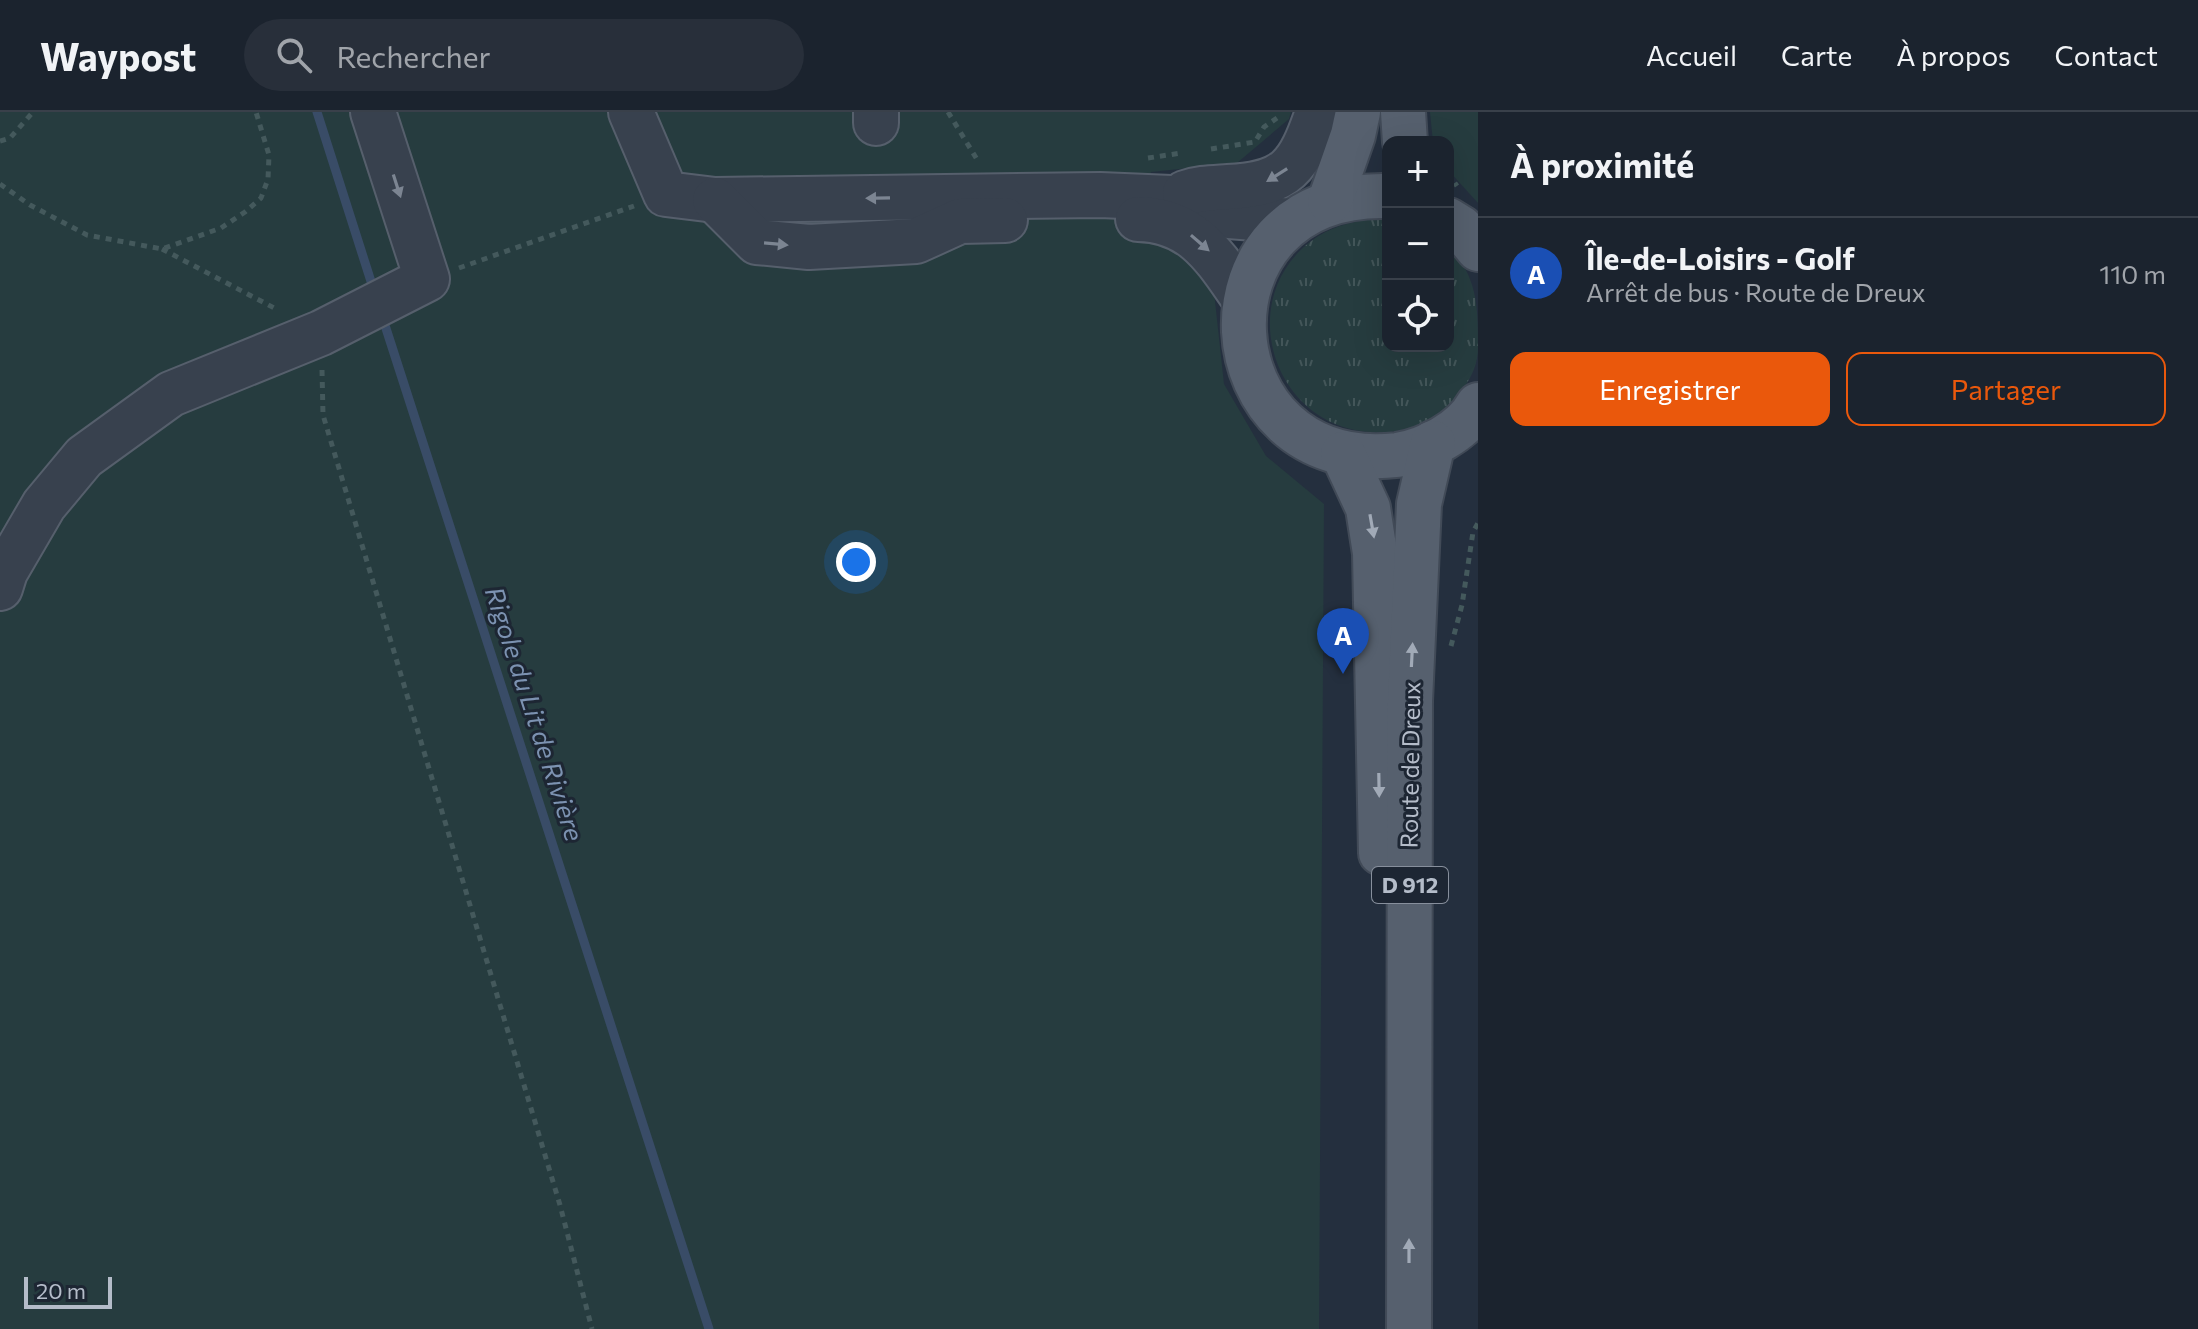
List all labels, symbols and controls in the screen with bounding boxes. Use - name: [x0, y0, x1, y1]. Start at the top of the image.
- search box: [244, 19, 804, 91]
- text: Waypost: [40, 32, 196, 79]
- icon: search: [272, 33, 316, 77]
- text: Rechercher: [336, 37, 491, 74]
- text: Accueil: [1646, 38, 1737, 72]
- text: Carte: [1781, 38, 1852, 72]
- text: À propos: [1896, 38, 2011, 72]
- text: Contact: [2055, 38, 2158, 72]
- map controls: [1382, 136, 1454, 352]
- button: +: [1382, 136, 1454, 208]
- text: À proximité: [1510, 143, 1694, 185]
- one-way arrow: [1267, 168, 1288, 183]
- one-way arrow: [391, 175, 404, 199]
- one-way arrow: [865, 192, 890, 204]
- button: −: [1382, 208, 1454, 280]
- one-way arrow: [1191, 233, 1210, 251]
- one-way arrow: [764, 237, 789, 250]
- text: Île-de-Loisirs - Golf: [1586, 239, 1855, 276]
- text: A: [1527, 258, 1545, 289]
- text: 110 m: [2099, 258, 2166, 289]
- text: Arrêt de bus · Route de Dreux: [1586, 276, 1926, 307]
- button: locate: [1382, 280, 1454, 352]
- button: Enregistrer: [1510, 352, 1830, 426]
- button: Partager: [1846, 352, 2166, 426]
- one-way arrow: [1366, 513, 1378, 538]
- your location: [836, 542, 876, 582]
- water label: Rigole du Lit de Rivière: [480, 582, 591, 845]
- pin: A: [1317, 608, 1369, 674]
- one-way arrow: [1406, 642, 1419, 667]
- street label: Route de Dreux: [1394, 681, 1425, 849]
- one-way arrow: [1373, 773, 1385, 798]
- road number: D 912: [1372, 867, 1448, 903]
- one-way arrow: [1403, 1238, 1415, 1263]
- scale bar: [24, 1273, 112, 1309]
- text: 20 m: [36, 1277, 86, 1304]

